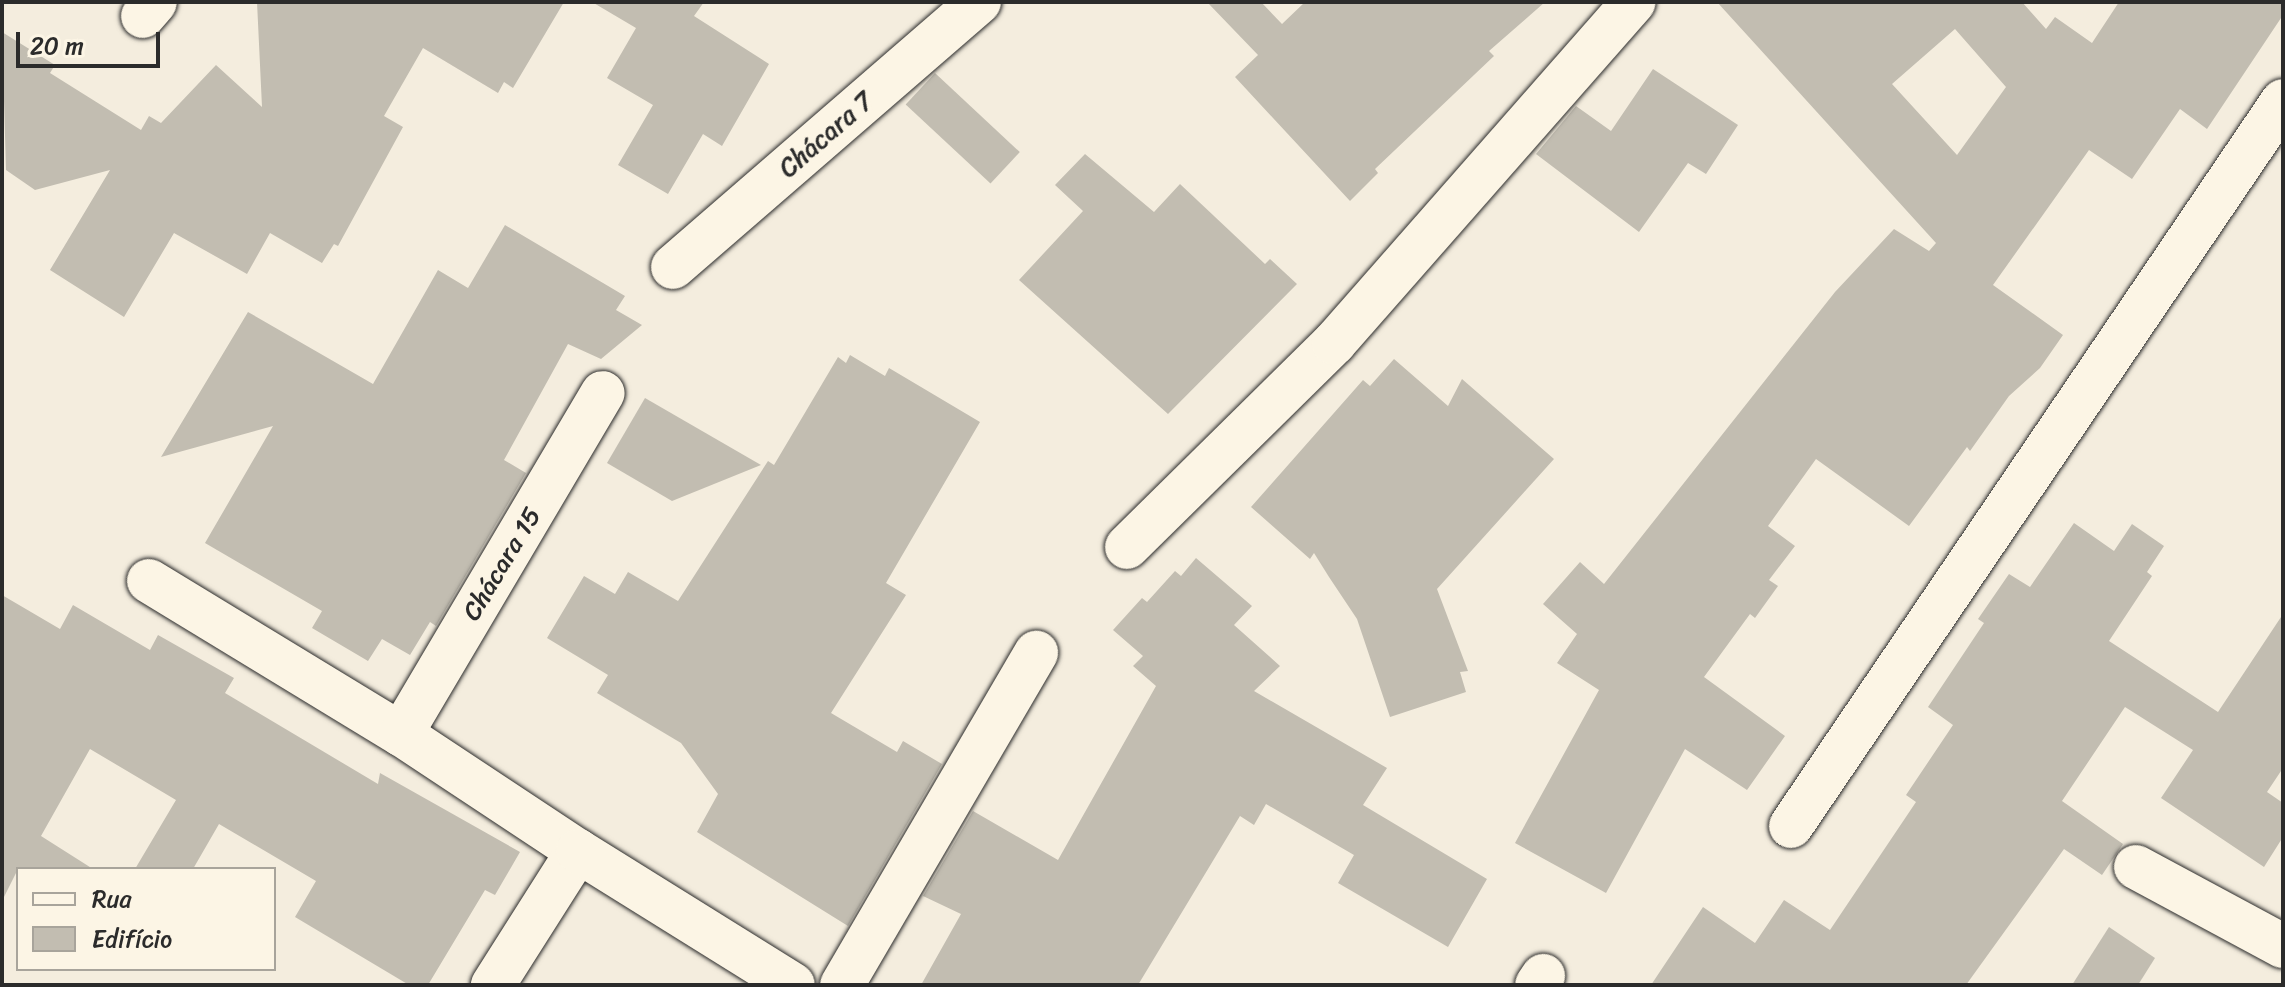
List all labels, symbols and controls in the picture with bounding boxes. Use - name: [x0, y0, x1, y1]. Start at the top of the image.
- scale bar: [20, 16, 164, 66]
- text: 20 m: [30, 25, 84, 67]
- street label: Chácara 7: [773, 86, 879, 184]
- street label: Chácara 15: [456, 502, 548, 626]
- legend: [16, 867, 276, 971]
- text: Rua: [92, 878, 131, 920]
- text: Edifício: [92, 918, 172, 960]

